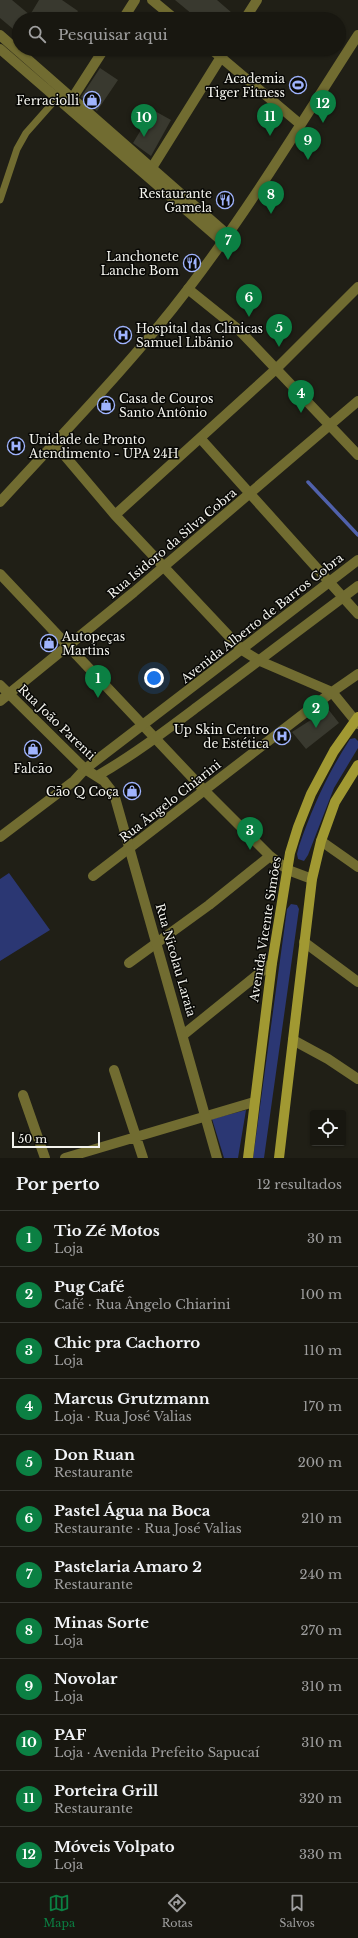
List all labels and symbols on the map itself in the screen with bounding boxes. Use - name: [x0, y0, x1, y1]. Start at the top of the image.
- place label: Academia Tiger Fitness: [206, 71, 285, 100]
- sports icon: Academia Tiger Fitness: [288, 75, 308, 95]
- shop icon: Ferraciolli: [82, 90, 102, 110]
- pin: 12: [310, 90, 336, 123]
- place label: Ferraciolli: [16, 93, 79, 108]
- pin: 11: [257, 103, 283, 136]
- pin: 10: [131, 104, 157, 137]
- pin: 9: [295, 127, 321, 160]
- pin: 8: [258, 181, 284, 214]
- place label: Restaurante Gamela: [139, 186, 212, 215]
- restaurant icon: Restaurante Gamela: [215, 190, 235, 210]
- pin: 7: [215, 227, 241, 260]
- place label: Lanchonete Lanche Bom: [100, 249, 179, 278]
- restaurant icon: Lanchonete Lanche Bom: [182, 253, 202, 273]
- pin: 6: [236, 284, 262, 317]
- pin: 5: [266, 314, 292, 347]
- place label: Hospital das Clínicas Samuel Libânio: [136, 321, 263, 350]
- hospital icon: Hospital das Clínicas Samuel Libânio: [113, 325, 133, 345]
- pin: 4: [288, 380, 314, 413]
- place label: Casa de Couros Santo Antônio: [119, 391, 214, 420]
- shop icon: Casa de Couros Santo Antônio: [96, 395, 116, 415]
- place label: Unidade de Pronto Atendimento - UPA 24H: [28, 432, 179, 461]
- hospital icon: Unidade de Pronto Atendimento - UPA 24H: [6, 436, 26, 456]
- street label: Rua Isidoro da Silva Cobra: [105, 485, 240, 601]
- street label: Avenida Alberto de Barros Cobra: [177, 550, 346, 687]
- place label: Autopeças Martins: [61, 629, 125, 658]
- shop icon: Autopeças Martins: [39, 633, 59, 653]
- pin: 1: [85, 665, 111, 698]
- your location: [144, 668, 164, 688]
- street label: Rua João Parenti: [15, 681, 99, 763]
- pin: 2: [303, 695, 329, 728]
- place label: Up Skin Centro de Estética: [174, 722, 269, 751]
- hospital icon: Up Skin Centro de Estética: [272, 726, 292, 746]
- shop icon: Falcão: [23, 739, 43, 759]
- street label: Rua Ângelo Chiarini: [116, 756, 224, 845]
- place label: Falcão: [13, 761, 53, 776]
- shop icon: Cão Q Coça: [122, 781, 142, 801]
- place label: Cão Q Coça: [46, 784, 119, 799]
- pin: 3: [237, 817, 263, 850]
- street label: Avenida Vicente Simões: [246, 855, 284, 1004]
- street label: Rua Nicolau Laraia: [153, 902, 199, 1019]
- scale bar: [12, 1130, 100, 1149]

